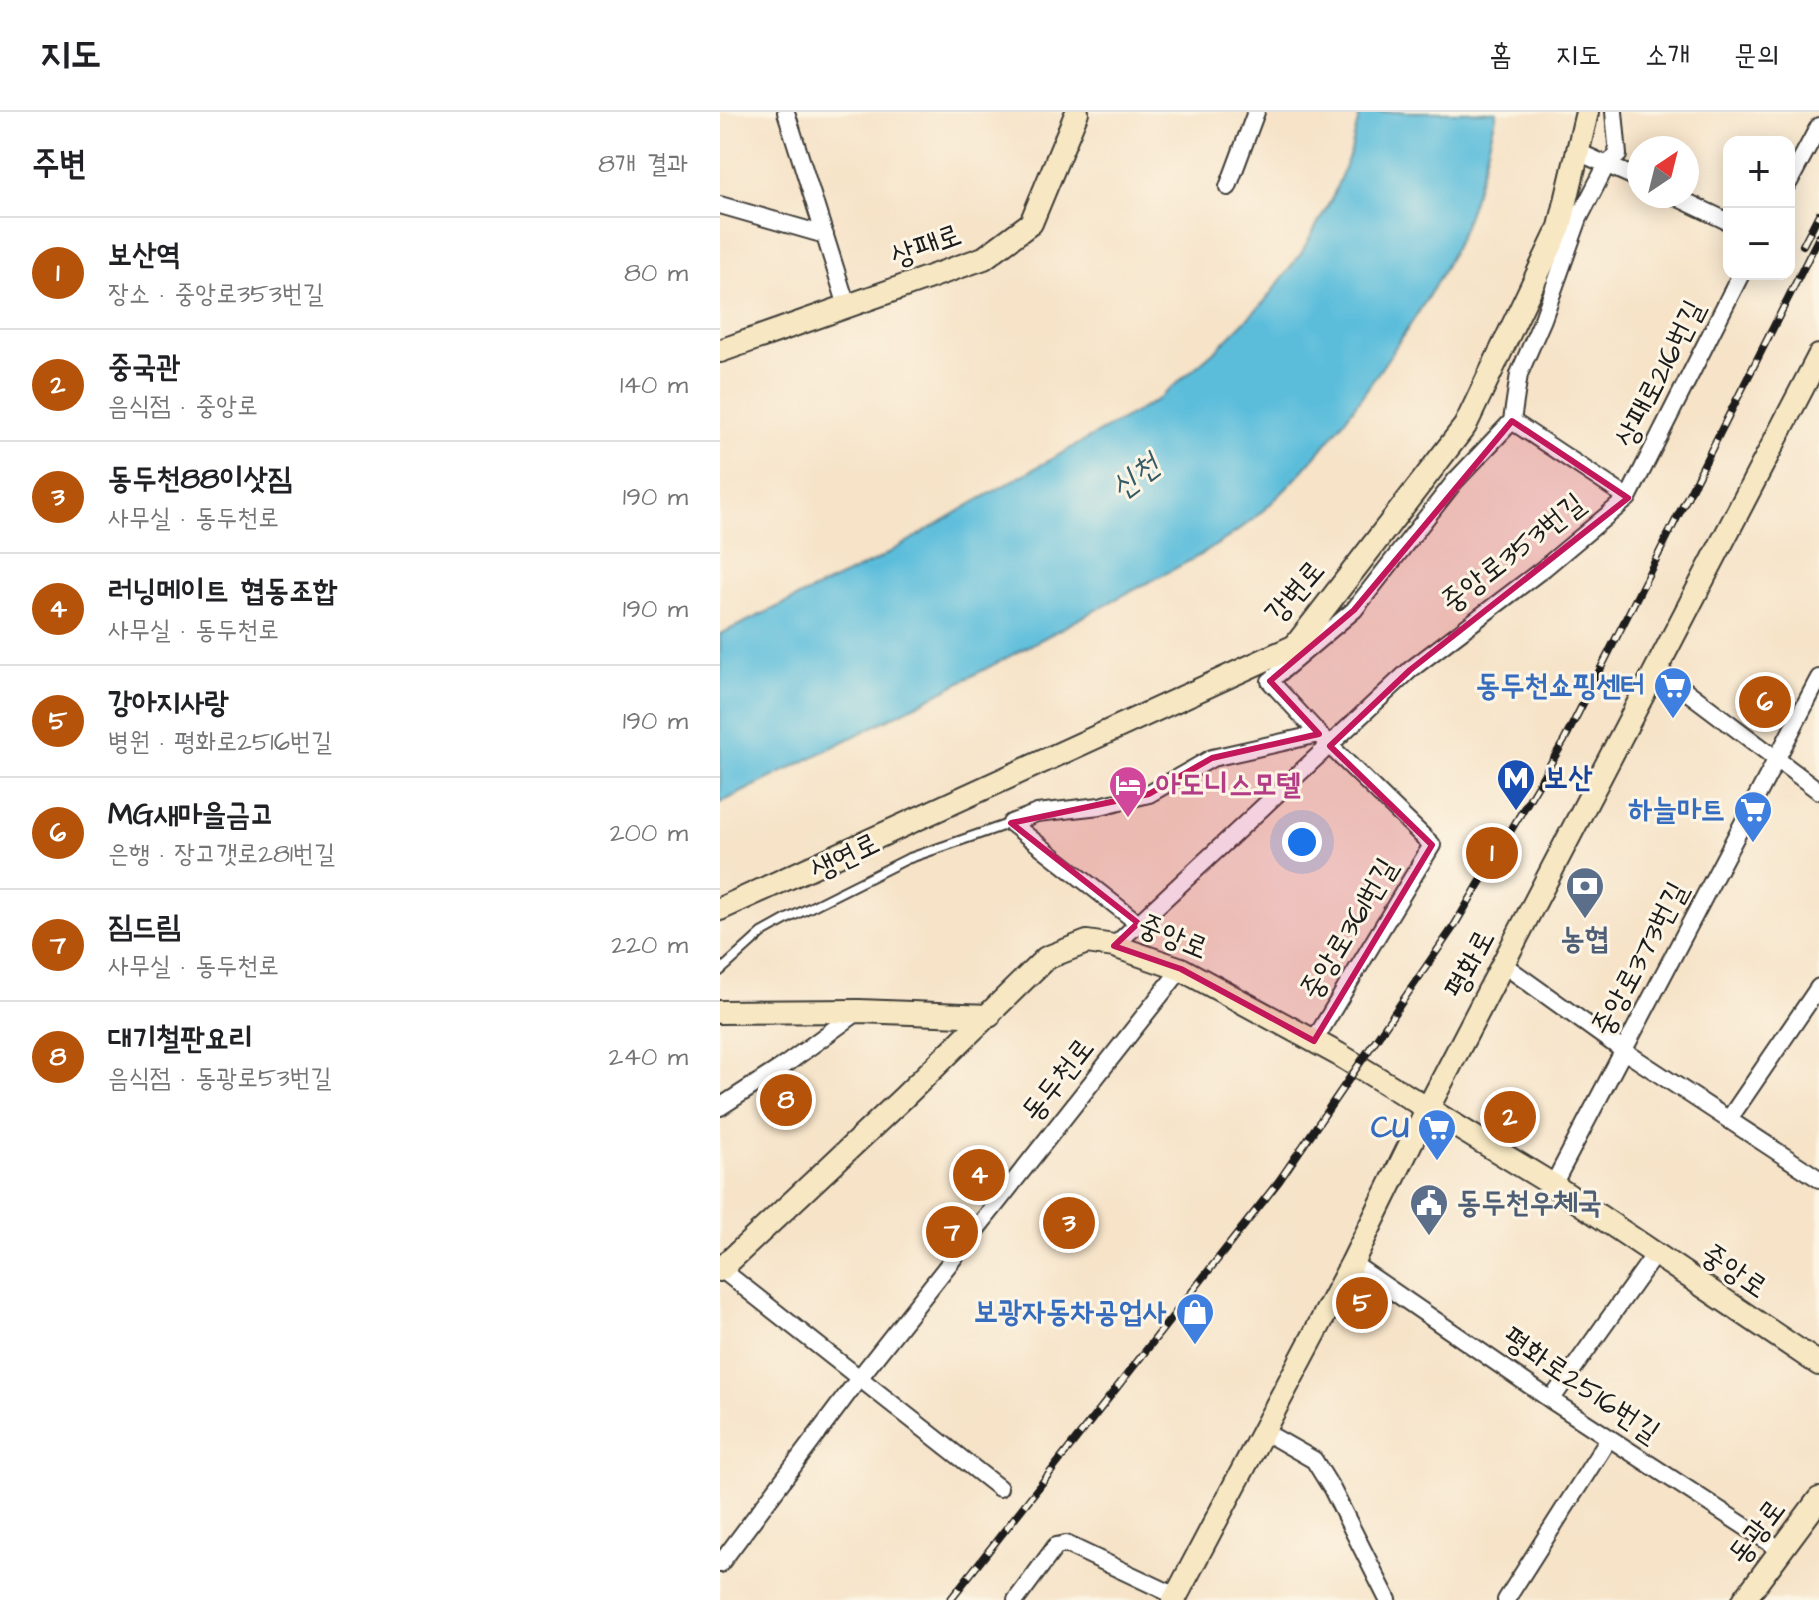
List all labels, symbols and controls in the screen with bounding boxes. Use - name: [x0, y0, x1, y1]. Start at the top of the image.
- text: 지도: [40, 29, 101, 81]
- text: 홈: [1489, 36, 1512, 75]
- text: 지도: [1556, 36, 1601, 75]
- text: 소개: [1645, 36, 1690, 75]
- text: 문의: [1734, 36, 1779, 75]
- north arrow: [1627, 136, 1699, 208]
- map controls: [1723, 136, 1795, 280]
- button: +: [1723, 136, 1795, 208]
- text: 주변: [32, 140, 87, 188]
- text: 8개 결과: [598, 146, 688, 182]
- button: −: [1723, 208, 1795, 280]
- street label: 상패로: [885, 214, 967, 278]
- text: 보산역: [108, 234, 180, 276]
- text: 1: [56, 255, 60, 291]
- text: 80 m: [624, 255, 688, 291]
- text: 장소 · 중앙로353번길: [108, 276, 324, 312]
- street label: 상패로216번길: [1605, 293, 1715, 455]
- text: 중국관: [108, 346, 180, 388]
- text: 2: [51, 367, 65, 403]
- text: 140 m: [620, 367, 688, 403]
- text: 음식점 · 중앙로: [108, 388, 258, 424]
- water label: 신천: [1101, 442, 1172, 510]
- text: 동두천88이삿짐: [108, 458, 292, 500]
- text: 3: [51, 479, 65, 515]
- text: 190 m: [623, 479, 688, 515]
- street label: 중앙로353번길: [1432, 483, 1594, 623]
- text: 사무실 · 동두천로: [108, 500, 279, 536]
- street label: 강변로: [1255, 551, 1335, 633]
- text: 러닝메이트 협동조합: [108, 570, 337, 612]
- text: 4: [49, 591, 67, 627]
- text: 190 m: [623, 591, 688, 627]
- text: 사무실 · 동두천로: [108, 612, 279, 648]
- place label: 동두천쇼핑센터: [1476, 665, 1645, 707]
- supermarket icon: 동두천쇼핑센터: [1652, 665, 1694, 720]
- pin: 6: [1739, 672, 1791, 732]
- text: 강아지사랑: [108, 682, 229, 724]
- text: 5: [49, 703, 67, 739]
- text: 190 m: [623, 703, 688, 739]
- text: 병원 · 평화로2516번길: [108, 724, 332, 760]
- metro station icon: 보산: [1495, 757, 1537, 812]
- place label: 보산: [1544, 757, 1593, 799]
- hotel icon: 아도니스모텔: [1107, 764, 1149, 819]
- place label: 아도니스모텔: [1156, 764, 1301, 806]
- place label: 하늘마트: [1628, 789, 1725, 831]
- supermarket icon: 하늘마트: [1732, 789, 1774, 844]
- text: MG새마을금고: [108, 794, 274, 836]
- text: 6: [50, 815, 66, 851]
- text: 200 m: [610, 815, 688, 851]
- street label: 생연로: [803, 822, 887, 892]
- your location: [1282, 822, 1322, 862]
- pin: 1: [1466, 823, 1518, 883]
- text: 은행 · 장고갯로281번길: [108, 836, 335, 872]
- street label: 중앙로361번길: [1290, 850, 1408, 1008]
- bank icon: 농협: [1564, 865, 1606, 920]
- street label: 중앙로373번길: [1582, 874, 1698, 1044]
- street label: 중앙로: [1132, 904, 1214, 970]
- text: 짐드림: [108, 906, 180, 948]
- place label: 농협: [1561, 918, 1609, 960]
- street label: 평화로: [1434, 922, 1506, 1006]
- text: 7: [50, 927, 66, 963]
- text: 220 m: [611, 927, 688, 963]
- text: 사무실 · 동두천로: [108, 948, 279, 984]
- text: 대기철판요리: [108, 1018, 253, 1060]
- street label: 동두천로: [1012, 1029, 1104, 1131]
- text: 8: [50, 1039, 66, 1075]
- text: 240 m: [608, 1039, 688, 1075]
- text: 음식점 · 동광로53번길: [108, 1060, 332, 1096]
- pin: 8: [760, 1070, 812, 1130]
- pin: 2: [1484, 1087, 1536, 1147]
- place label: CU: [1371, 1107, 1409, 1149]
- supermarket icon: CU: [1416, 1107, 1458, 1162]
- pin: 4: [953, 1145, 1005, 1205]
- public building icon: 동두천우체국: [1408, 1182, 1450, 1237]
- place label: 동두천우체국: [1457, 1182, 1602, 1224]
- pin: 3: [1043, 1193, 1095, 1253]
- pin: 7: [926, 1202, 978, 1262]
- street label: 중앙로: [1692, 1233, 1776, 1309]
- pin: 5: [1336, 1273, 1388, 1333]
- place label: 보광자동차공업사: [974, 1291, 1167, 1333]
- shop icon: 보광자동차공업사: [1174, 1291, 1216, 1346]
- street label: 평화로2516번길: [1494, 1317, 1668, 1453]
- street label: 동광로: [1718, 1490, 1796, 1574]

